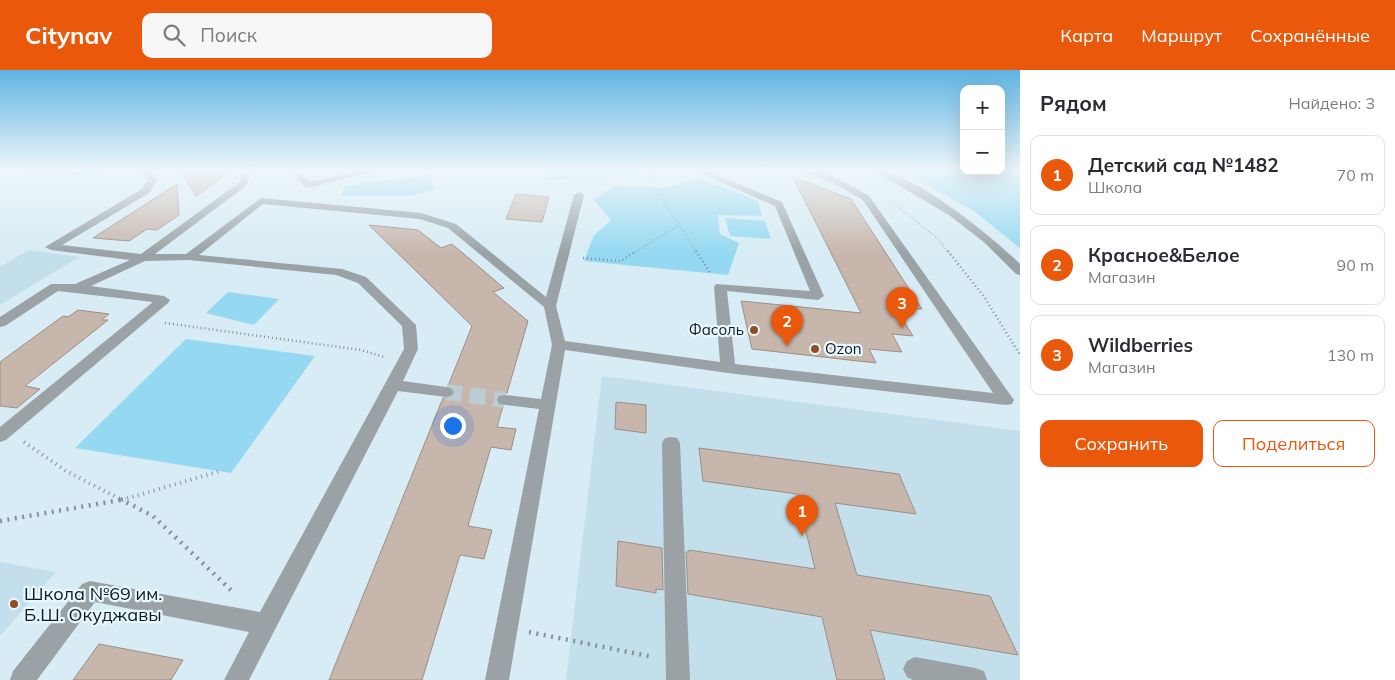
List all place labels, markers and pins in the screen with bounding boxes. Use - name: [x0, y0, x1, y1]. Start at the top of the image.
- pin: 3: [886, 287, 918, 328]
- pin: 2: [771, 305, 803, 346]
- place label: Фасоль: [689, 320, 744, 339]
- marker: Фасоль: [748, 324, 760, 336]
- place label: Ozon: [825, 339, 862, 358]
- marker: Ozon: [809, 343, 821, 355]
- pin: 1: [786, 495, 818, 536]
- place label: Школа №69 им. Б.Ш. Окуджавы: [24, 582, 162, 626]
- marker: Школа №69 им. Б.Ш. Окуджавы: [8, 598, 20, 610]

